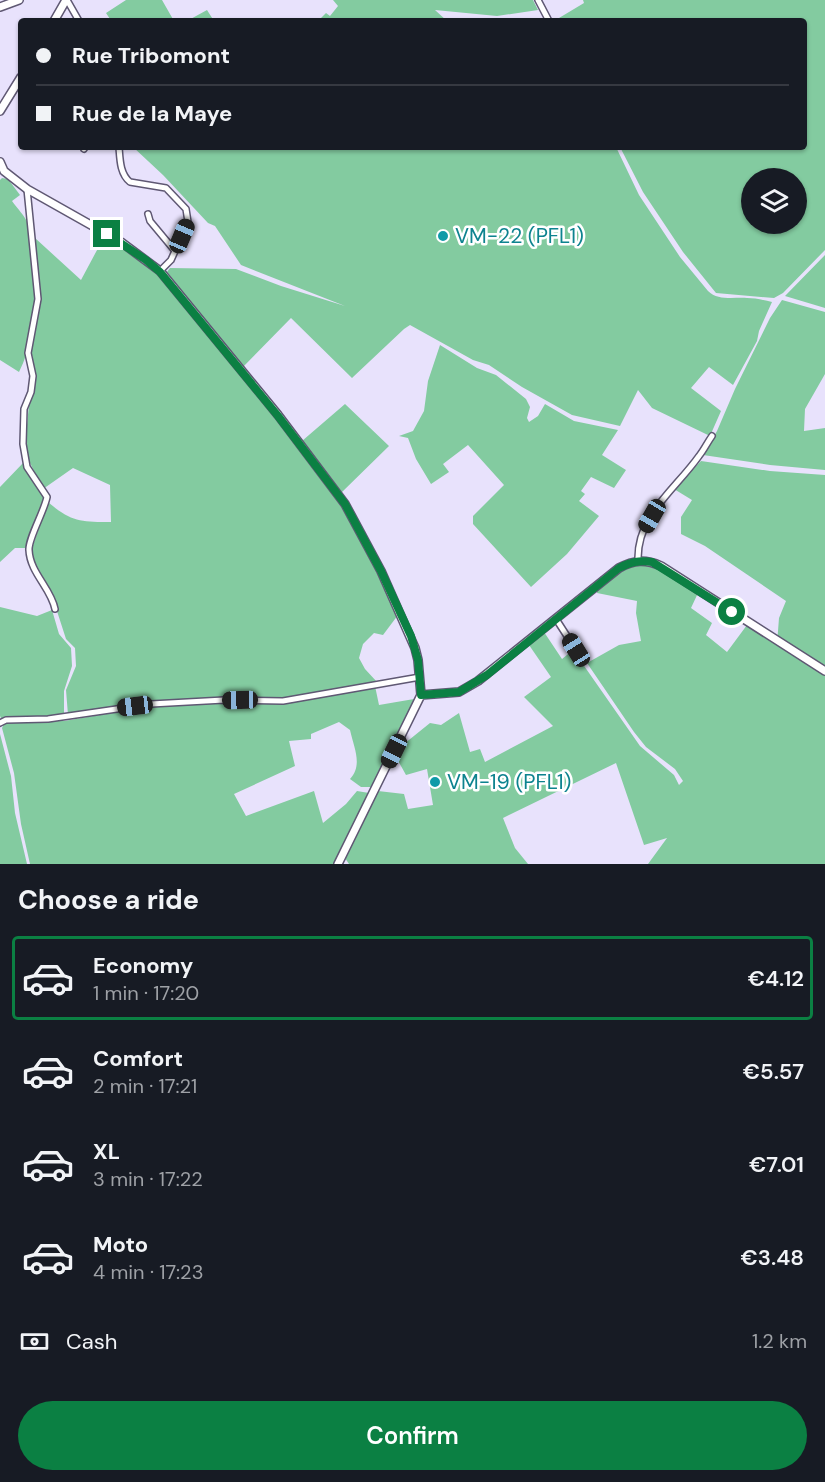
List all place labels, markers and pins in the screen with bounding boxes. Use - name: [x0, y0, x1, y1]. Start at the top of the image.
- place label: VM-22 (PFL1): [455, 222, 584, 250]
- marker: VM-22 (PFL1): [436, 229, 450, 243]
- place label: VM-19 (PFL1): [447, 768, 571, 796]
- marker: VM-19 (PFL1): [428, 775, 442, 789]

